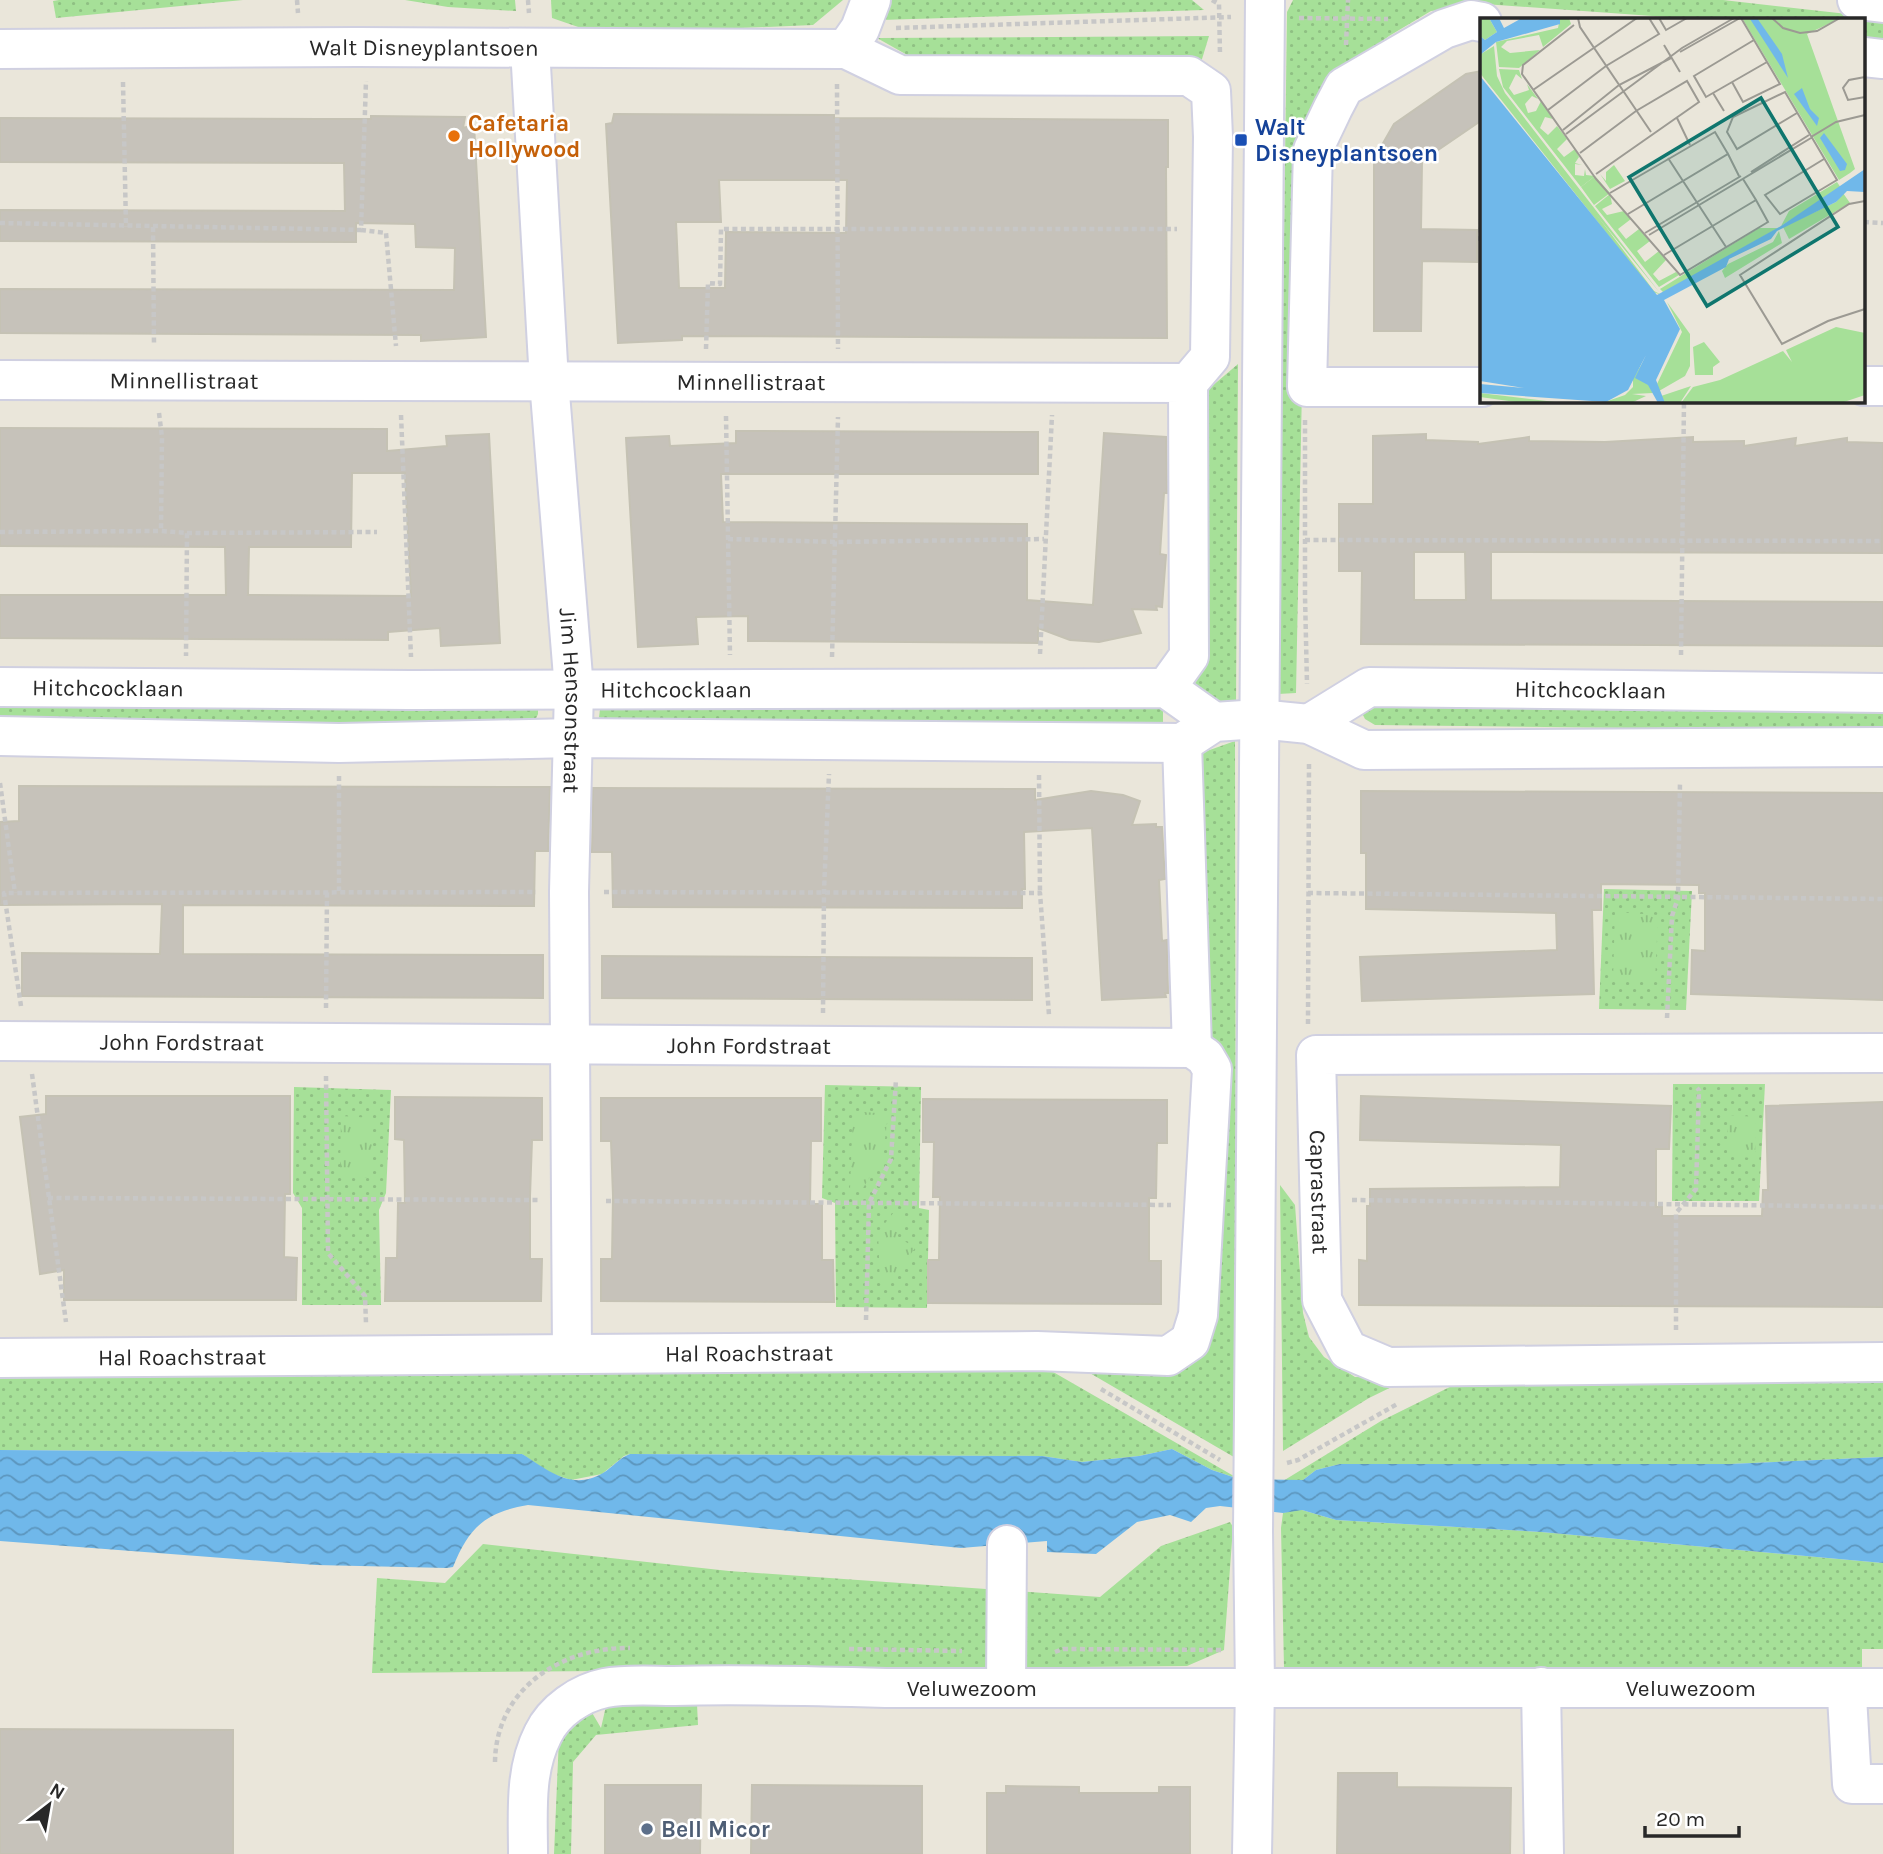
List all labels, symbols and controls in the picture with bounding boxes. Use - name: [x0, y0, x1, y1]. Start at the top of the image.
- inset map: [1480, 18, 1866, 402]
- street label: Walt Disneyplantsoen: [309, 34, 539, 62]
- place label: Cafetaria Hollywood: [468, 110, 580, 163]
- place label: Walt Disneyplantsoen: [1255, 114, 1438, 167]
- marker: Cafetaria Hollywood: [446, 128, 462, 144]
- marker: Walt Disneyplantsoen: [1233, 132, 1249, 148]
- street label: Minnellistraat: [110, 367, 259, 395]
- street label: Minnellistraat: [677, 369, 826, 396]
- street label: Jim Hensonstraat: [553, 607, 587, 794]
- street label: Hitchcocklaan: [32, 674, 184, 702]
- street label: Hitchcocklaan: [600, 676, 752, 703]
- street label: Hitchcocklaan: [1515, 676, 1666, 704]
- street label: John Fordstraat: [100, 1029, 264, 1057]
- street label: John Fordstraat: [667, 1032, 831, 1060]
- street label: Caprastraat: [1304, 1129, 1334, 1255]
- street label: Hal Roachstraat: [665, 1339, 834, 1368]
- street label: Hal Roachstraat: [98, 1343, 267, 1371]
- street label: Veluwezoom: [907, 1675, 1037, 1702]
- street label: Veluwezoom: [1626, 1675, 1756, 1702]
- north arrow: [14, 1770, 84, 1840]
- text: N: [46, 1778, 69, 1804]
- scale bar: [1645, 1794, 1740, 1838]
- text: 20 m: [1656, 1807, 1705, 1831]
- place label: Bell Micor: [661, 1816, 770, 1843]
- marker: Bell Micor: [639, 1821, 655, 1837]

